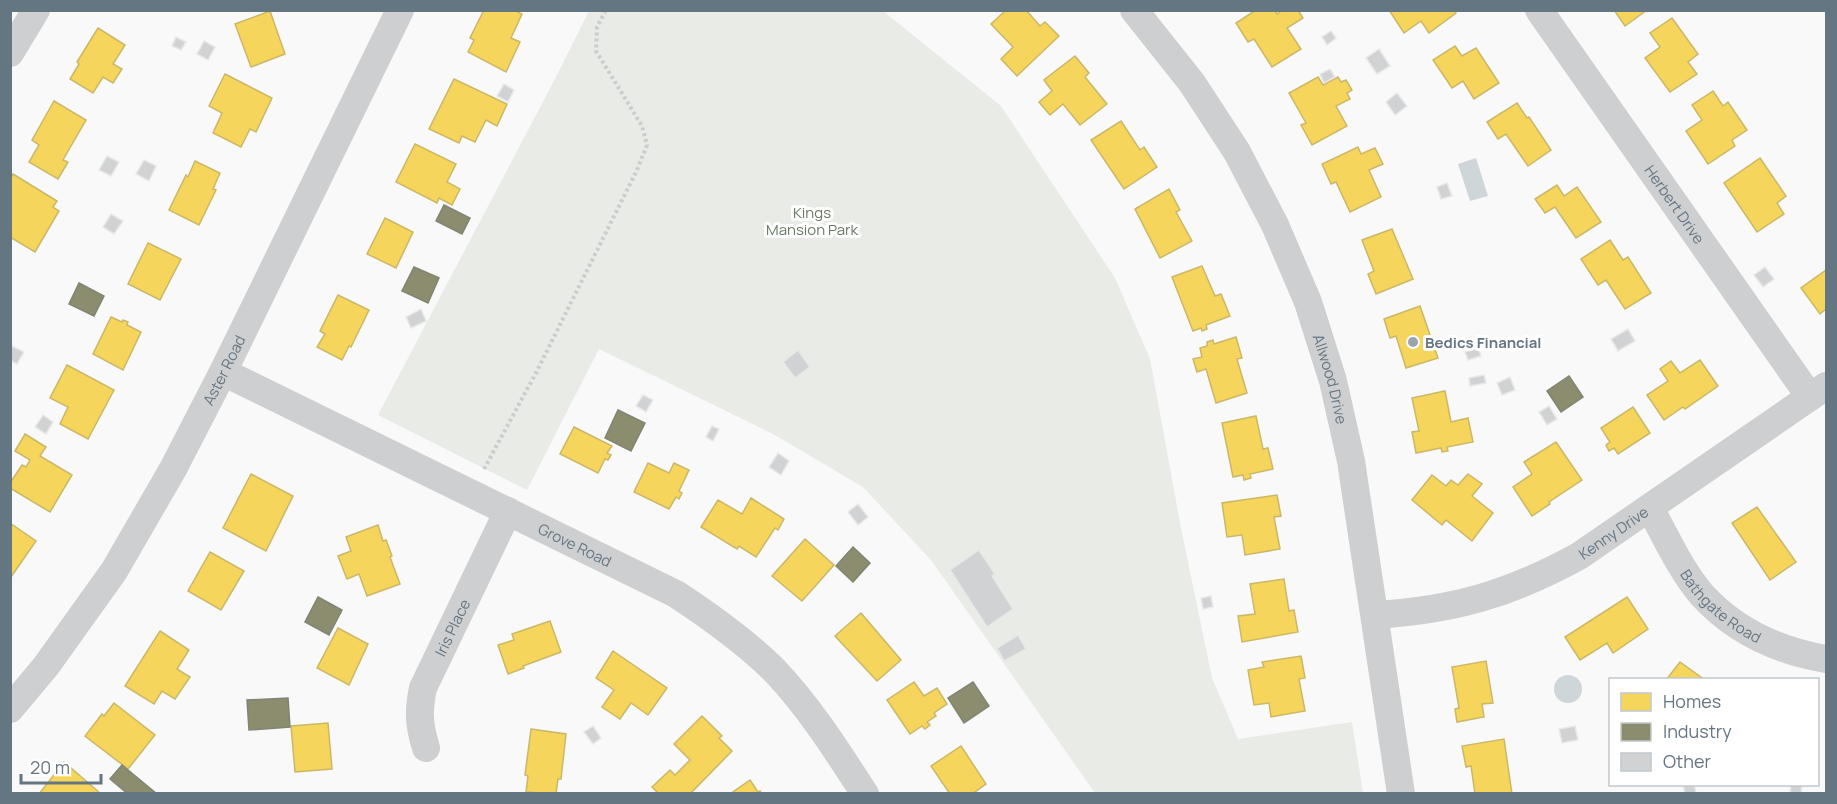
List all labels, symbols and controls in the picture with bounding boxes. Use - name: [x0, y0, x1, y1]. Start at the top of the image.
- street label: Herbert Drive: [1640, 161, 1710, 248]
- park label: Kings Mansion Park: [766, 202, 859, 240]
- street label: Aster Road: [197, 331, 250, 409]
- street label: Allwood Drive: [1308, 331, 1353, 426]
- place label: Bedics Financial: [1425, 332, 1542, 353]
- marker: Bedics Financial: [1406, 335, 1420, 349]
- street label: Kenny Drive: [1574, 501, 1653, 564]
- street label: Grove Road: [535, 518, 615, 571]
- street label: Bathgate Road: [1676, 565, 1765, 648]
- street label: Iris Place: [429, 595, 475, 660]
- legend: [1609, 678, 1819, 786]
- text: Homes: [1663, 689, 1721, 713]
- text: Industry: [1663, 719, 1732, 743]
- scale bar: [21, 747, 100, 785]
- text: Other: [1663, 749, 1711, 773]
- text: 20 m: [30, 755, 70, 779]

